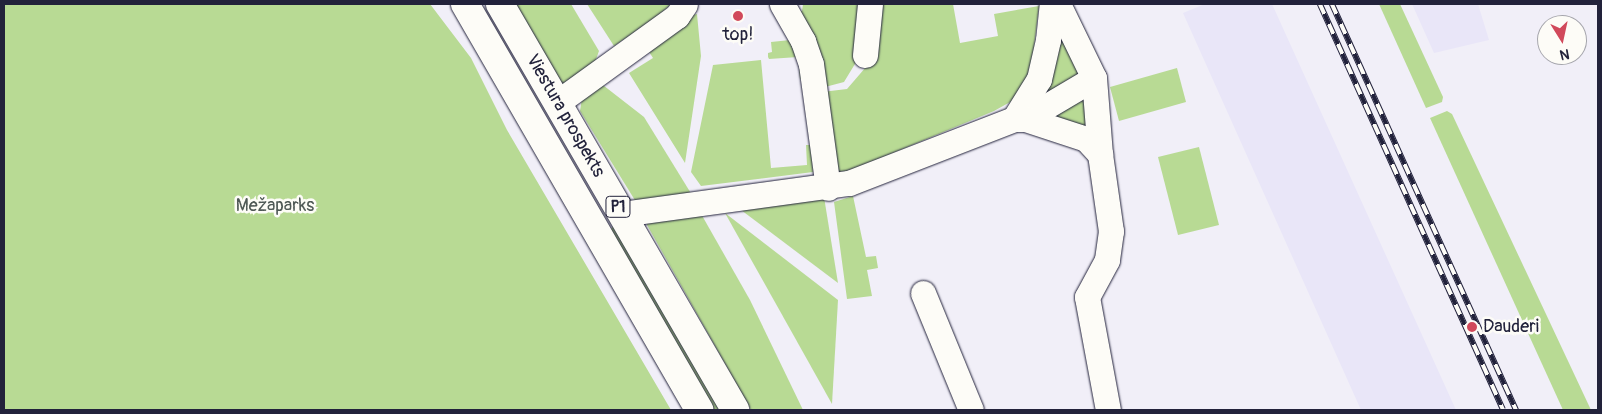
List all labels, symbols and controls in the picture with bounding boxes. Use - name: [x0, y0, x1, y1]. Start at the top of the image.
- marker: top!: [732, 10, 744, 22]
- north arrow: [1537, 15, 1587, 65]
- place label: top!: [723, 24, 753, 46]
- text: N: [1558, 45, 1571, 63]
- street label: Viestura prospekts: [521, 51, 609, 181]
- road number: P1: [604, 193, 632, 220]
- park label: Mežaparks: [236, 195, 314, 217]
- place label: Dauderi: [1483, 316, 1539, 338]
- marker: Dauderi: [1465, 320, 1479, 334]

